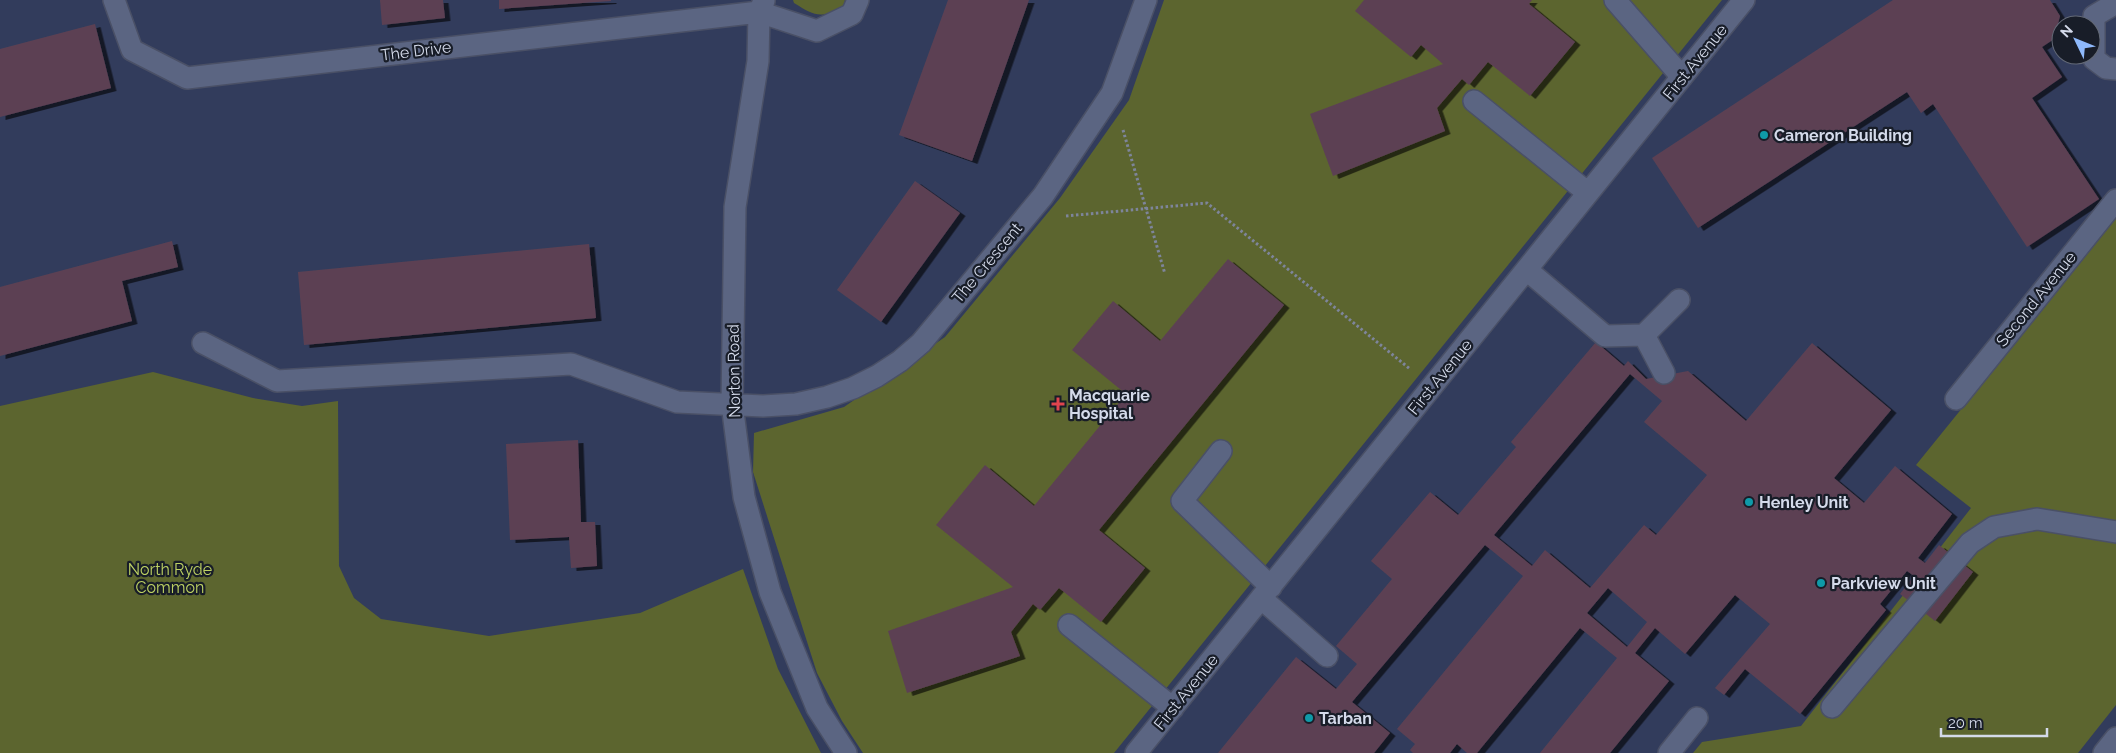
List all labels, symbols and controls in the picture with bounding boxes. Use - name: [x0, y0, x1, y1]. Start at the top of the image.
- north arrow: [2051, 15, 2101, 65]
- street label: First Avenue: [1659, 21, 1731, 103]
- text: N: [2057, 22, 2076, 40]
- street label: The Drive: [380, 37, 452, 65]
- place label: Cameron Building: [1774, 126, 1912, 145]
- marker: Cameron Building: [1758, 129, 1770, 141]
- street label: The Crescent: [948, 219, 1026, 307]
- street label: Second Avenue: [1992, 248, 2080, 350]
- street label: Norton Road: [724, 324, 744, 418]
- street label: First Avenue: [1404, 336, 1476, 418]
- place label: Macquarie Hospital: [1069, 386, 1150, 423]
- marker: Macquarie Hospital: [1051, 397, 1065, 411]
- place label: Henley Unit: [1759, 493, 1848, 512]
- marker: Henley Unit: [1743, 496, 1755, 508]
- park label: North Ryde Common: [128, 560, 212, 597]
- place label: Parkview Unit: [1831, 574, 1936, 593]
- marker: Parkview Unit: [1815, 577, 1827, 589]
- street label: First Avenue: [1150, 651, 1222, 733]
- scale bar: [1941, 706, 2047, 738]
- place label: Tarban: [1319, 709, 1372, 728]
- marker: Tarban: [1303, 712, 1315, 724]
- text: 20 m: [1948, 714, 1983, 732]

